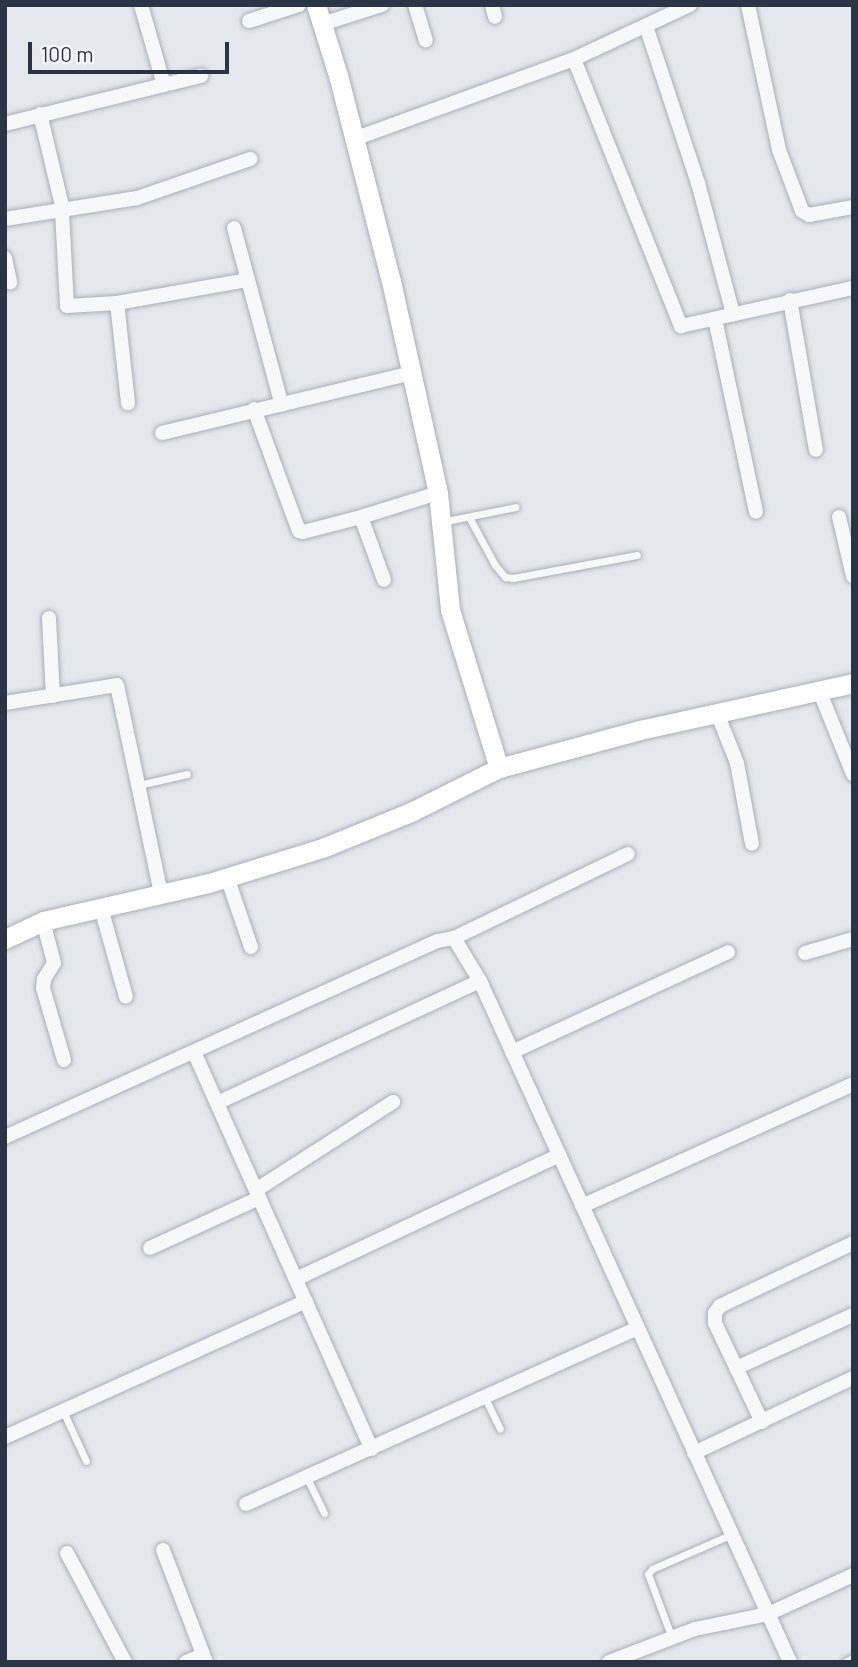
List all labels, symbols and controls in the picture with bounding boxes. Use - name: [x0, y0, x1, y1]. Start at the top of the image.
- scale bar: [32, 28, 233, 72]
- text: 100 m: [41, 41, 94, 66]

